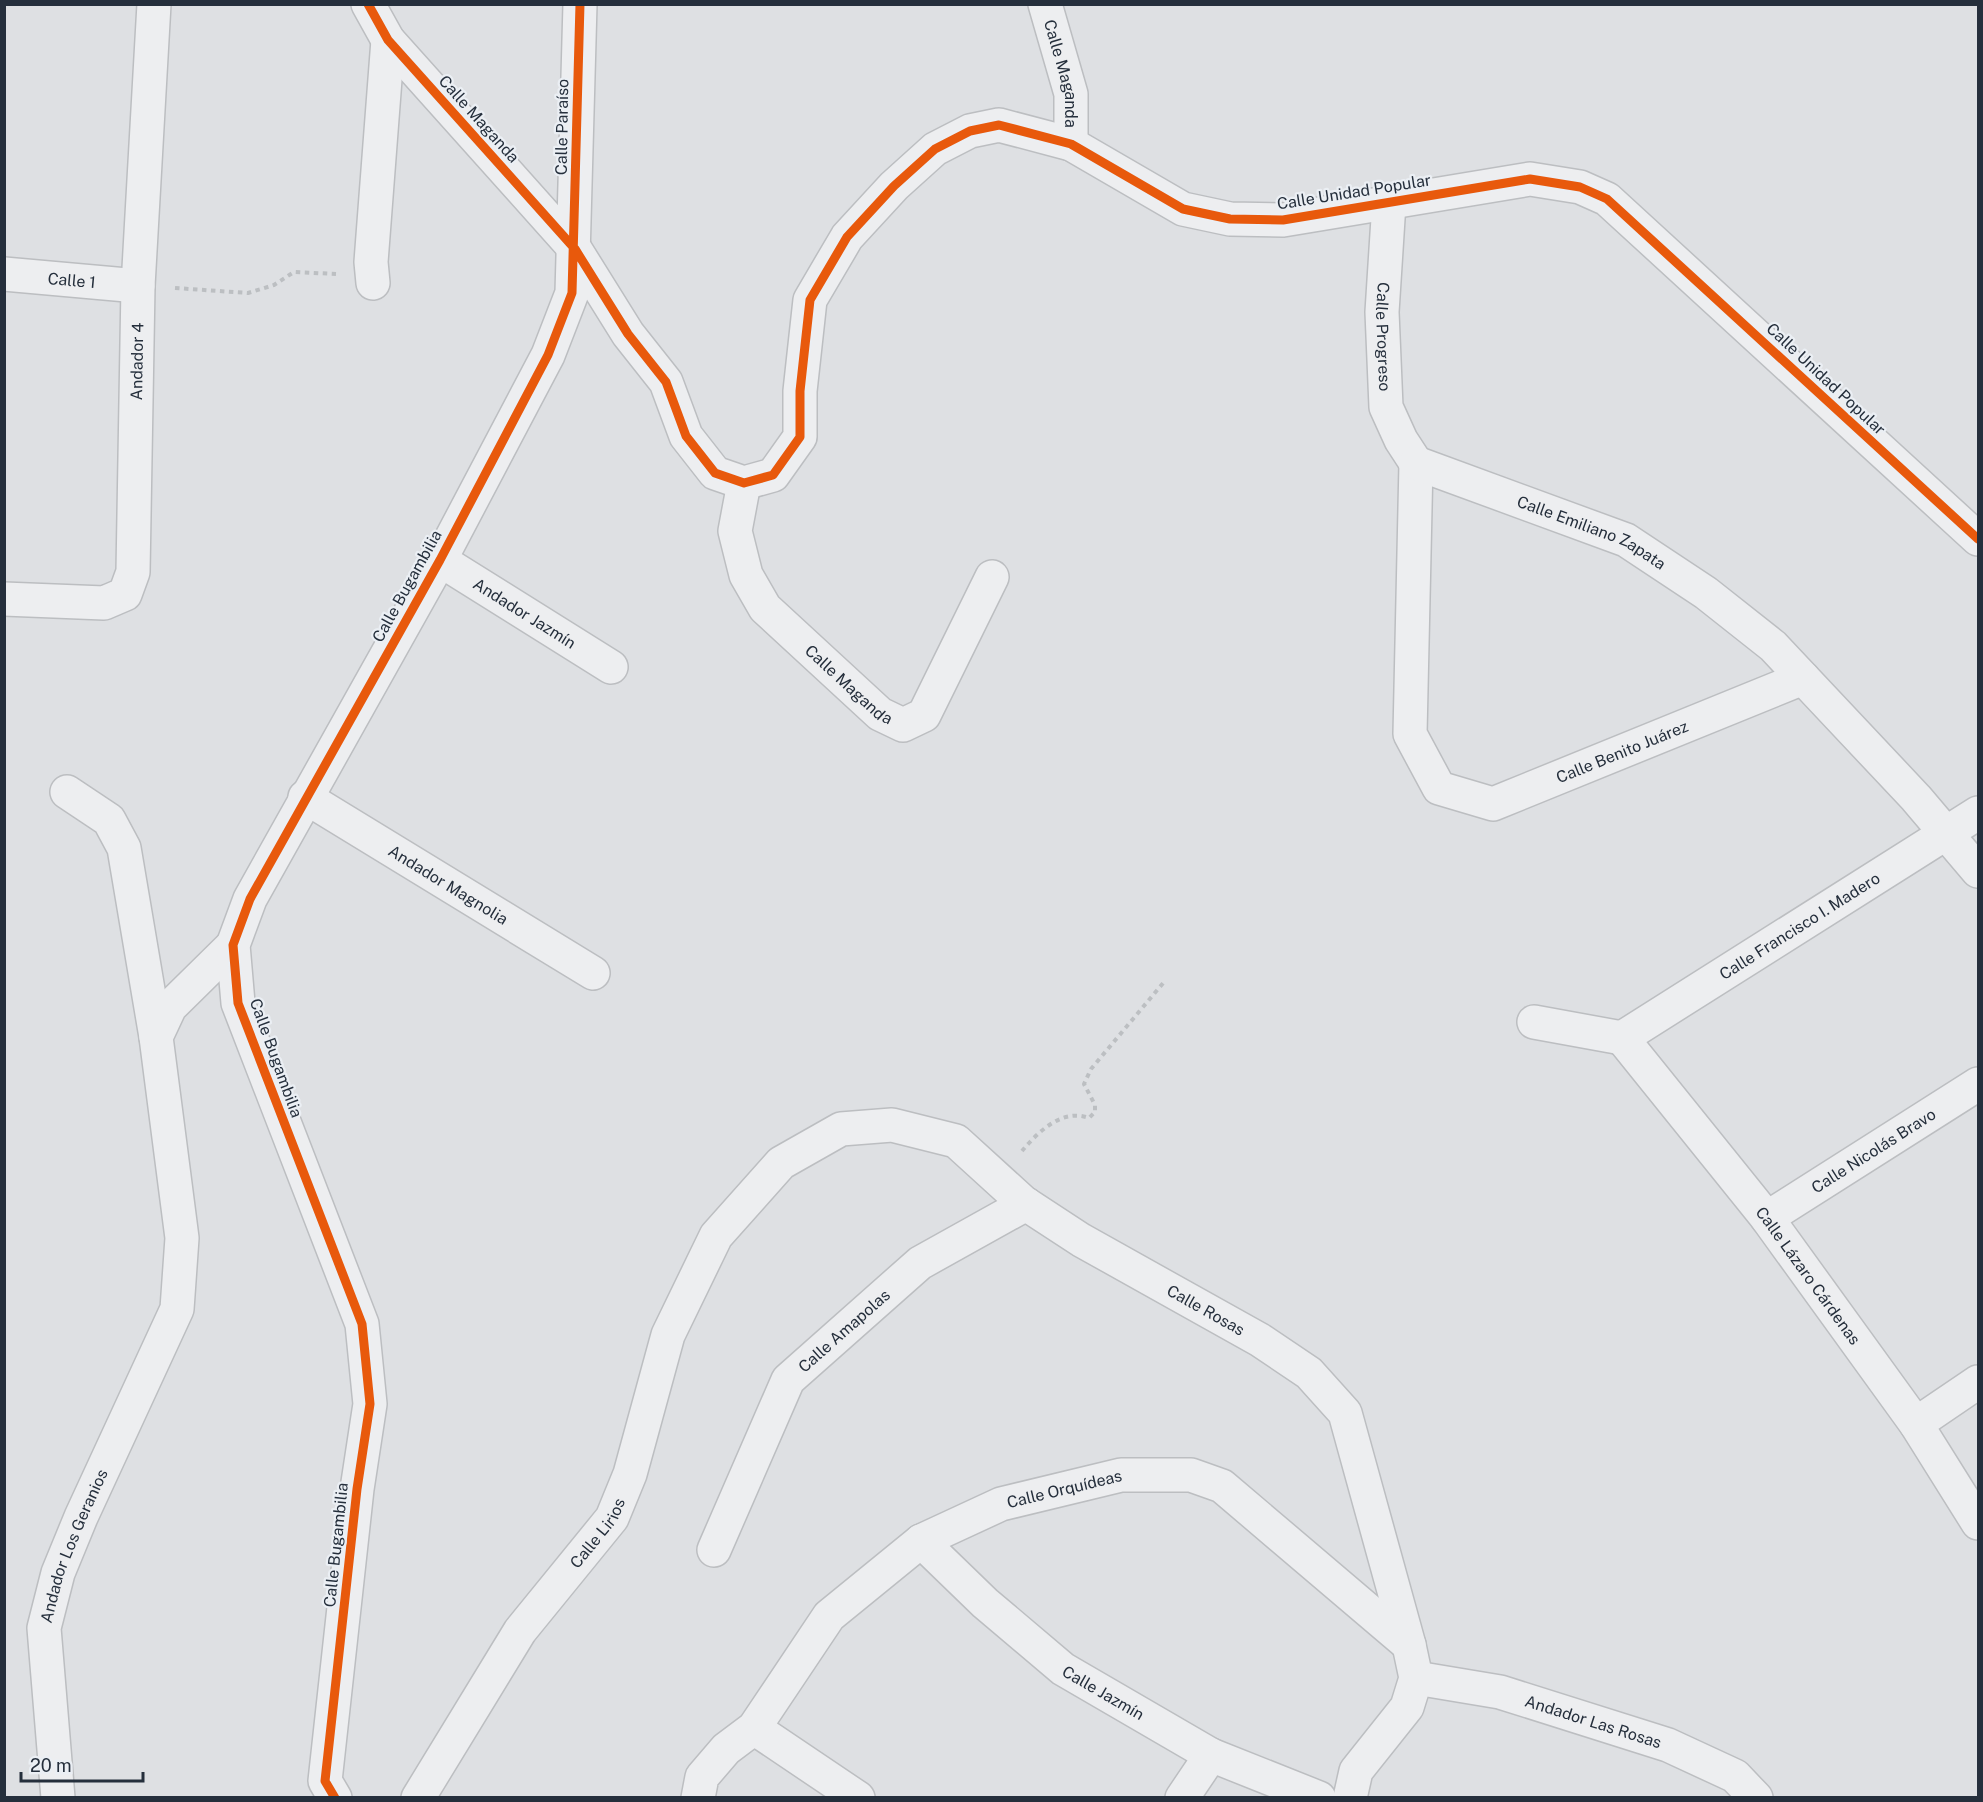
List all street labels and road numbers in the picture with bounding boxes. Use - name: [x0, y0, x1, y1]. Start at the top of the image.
- street label: Calle Maganda: [1040, 17, 1081, 128]
- street label: Calle Maganda: [435, 71, 523, 167]
- street label: Calle Paraíso: [552, 79, 572, 175]
- street label: Calle Unidad Popular: [1276, 170, 1432, 214]
- street label: Calle 1: [47, 268, 97, 292]
- street label: Calle Progreso: [1372, 282, 1395, 392]
- street label: Calle Unidad Popular: [1763, 319, 1889, 439]
- street label: Andador 4: [127, 322, 147, 400]
- street label: Calle Emiliano Zapata: [1515, 491, 1670, 573]
- street label: Calle Bugambilia: [368, 527, 446, 645]
- street label: Andador Jazmín: [470, 574, 580, 652]
- street label: Calle Maganda: [801, 641, 896, 728]
- street label: Calle Benito Juárez: [1553, 716, 1691, 787]
- street label: Andador Magnolia: [385, 841, 512, 928]
- street label: Calle Francisco I. Madero: [1716, 868, 1883, 984]
- street label: Calle Bugambilia: [246, 996, 306, 1120]
- street label: Calle Nicolás Bravo: [1808, 1104, 1939, 1197]
- street label: Calle Lázaro Cárdenas: [1752, 1203, 1865, 1348]
- street label: Calle Rosas: [1164, 1280, 1248, 1339]
- street label: Calle Amapolas: [794, 1285, 894, 1376]
- street label: Andador Los Geranios: [36, 1466, 111, 1625]
- street label: Calle Orquídeas: [1005, 1466, 1124, 1512]
- street label: Calle Bugambilia: [320, 1482, 352, 1608]
- street label: Calle Lirios: [566, 1495, 629, 1572]
- street label: Calle Jazmín: [1059, 1661, 1148, 1724]
- street label: Andador Las Rosas: [1523, 1691, 1664, 1752]

